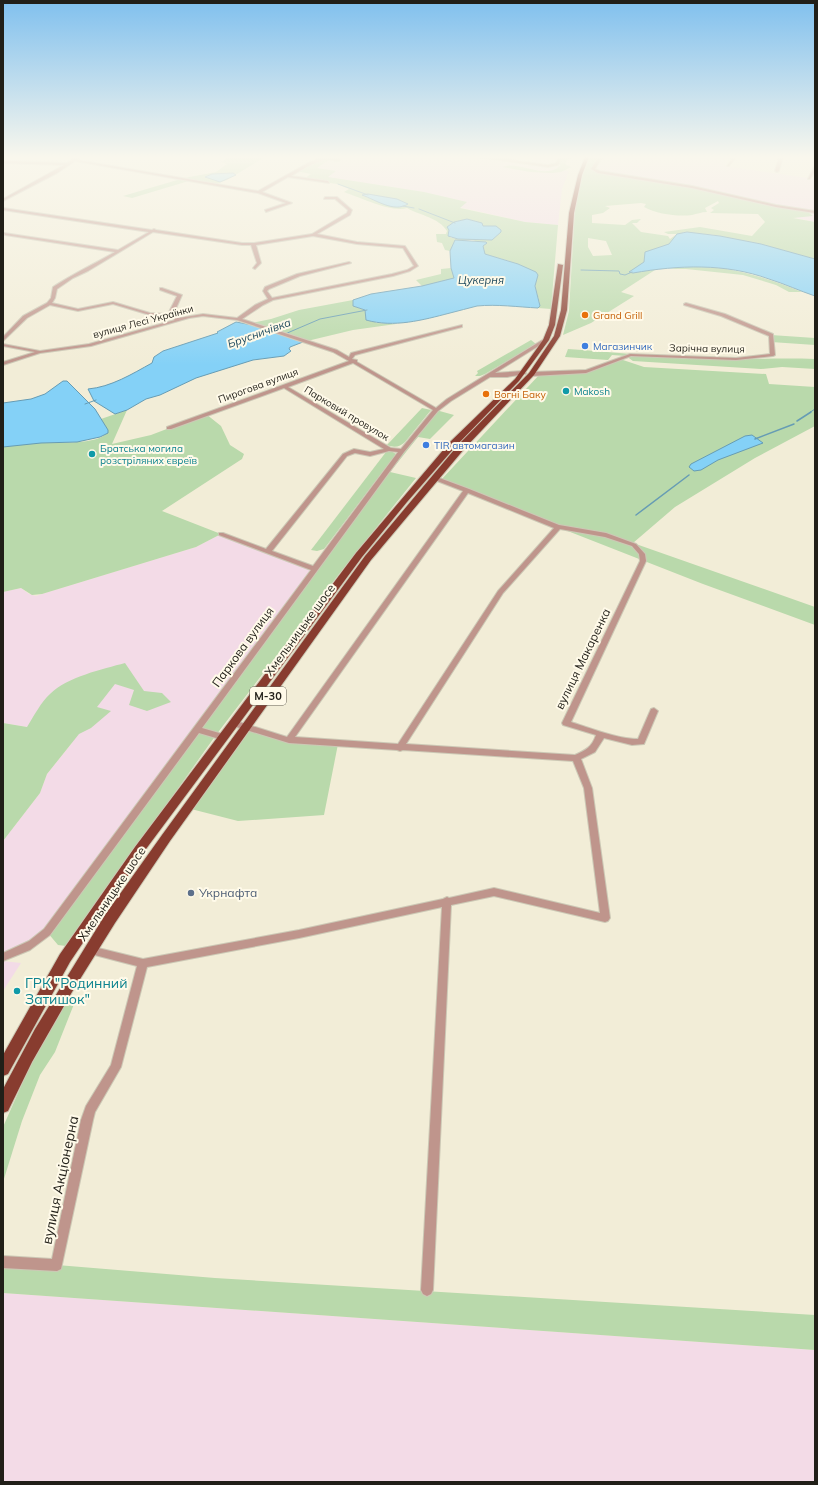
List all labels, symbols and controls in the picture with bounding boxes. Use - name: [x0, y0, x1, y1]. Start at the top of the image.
- water label: Цукерня: [458, 273, 504, 287]
- street label: вулиця Лесі Українки: [91, 302, 195, 341]
- place label: Grand Grill: [593, 309, 642, 322]
- marker: Grand Grill: [580, 310, 590, 320]
- water label: Брусничівка: [225, 315, 293, 351]
- place label: Магазинчик: [593, 340, 653, 353]
- marker: Магазинчик: [580, 341, 590, 351]
- street label: Зарічна вулиця: [669, 341, 745, 356]
- street label: Пирогова вулиця: [216, 365, 300, 406]
- street label: Парковий провулок: [302, 383, 392, 444]
- place label: Makosh: [574, 385, 610, 398]
- marker: Makosh: [561, 386, 571, 396]
- place label: Вогні Баку: [494, 388, 546, 401]
- marker: Вогні Баку: [481, 389, 491, 399]
- place label: TIR автомагазин: [434, 439, 515, 452]
- marker: TIR автомагазин: [421, 440, 431, 450]
- place label: Братська могила розстріляних євреїв: [100, 442, 197, 467]
- marker: Братська могила розстріляних євреїв: [87, 449, 97, 459]
- street label: Хмельницьке шосе: [261, 580, 338, 679]
- street label: Паркова вулиця: [209, 604, 277, 690]
- street label: вулиця Макаренка: [552, 606, 613, 712]
- road number: М-30: [250, 687, 286, 705]
- street label: Хмельницьке шосе: [75, 844, 149, 944]
- place label: Укрнафта: [198, 885, 257, 900]
- marker: Укрнафта: [186, 888, 196, 898]
- place label: ГРК "Родинний Затишок": [25, 974, 128, 1008]
- marker: ГРК "Родинний Затишок": [12, 986, 22, 996]
- street label: вулиця Акціонерна: [38, 1114, 82, 1246]

